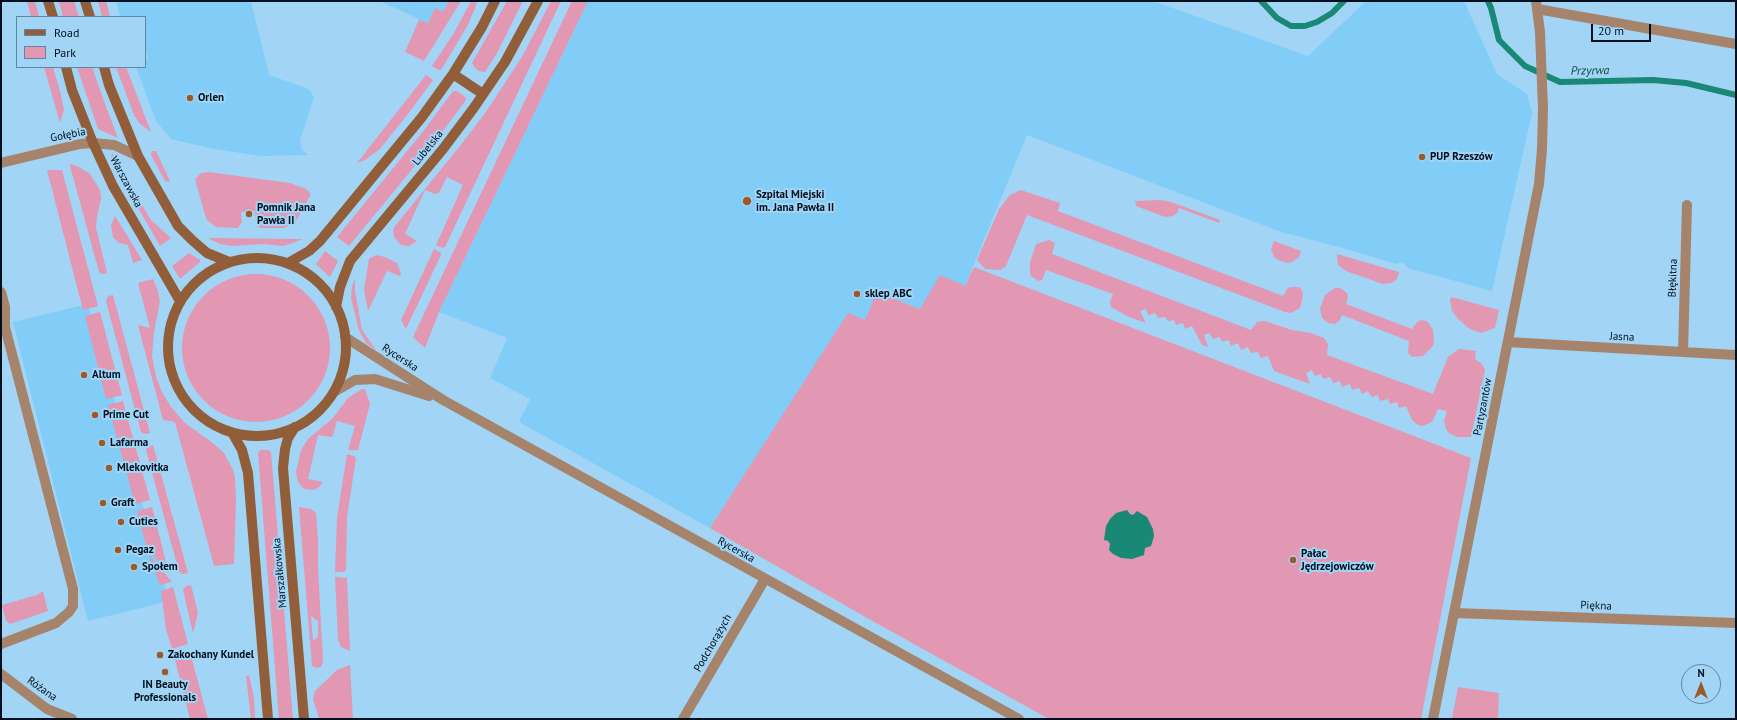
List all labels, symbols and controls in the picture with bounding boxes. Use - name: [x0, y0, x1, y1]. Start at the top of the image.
- legend: [16, 16, 146, 68]
- scale bar: [1593, 16, 1653, 42]
- text: 20 m: [1598, 23, 1624, 38]
- text: Road: [54, 25, 79, 40]
- text: Park: [54, 45, 76, 60]
- water label: Przyrwa: [1571, 63, 1609, 79]
- place label: Orlen: [198, 91, 224, 105]
- marker: Orlen: [185, 93, 195, 103]
- street label: Gołębia: [49, 125, 87, 145]
- street label: Lubelska: [410, 128, 446, 168]
- place label: PUP Rzeszów: [1430, 150, 1493, 164]
- marker: PUP Rzeszów: [1417, 152, 1427, 162]
- street label: Warszawska: [107, 154, 145, 210]
- place label: Szpital Miejski im. Jana Pawła II: [756, 188, 834, 214]
- marker: Szpital Miejski im. Jana Pawła II: [741, 195, 753, 207]
- place label: Pomnik Jana Pawła II: [257, 201, 315, 227]
- marker: Pomnik Jana Pawła II: [244, 209, 254, 219]
- street label: Błękitna: [1666, 258, 1680, 298]
- place label: sklep ABC: [865, 287, 912, 301]
- marker: sklep ABC: [852, 289, 862, 299]
- street label: Jasna: [1609, 330, 1635, 344]
- street label: Rycerska: [379, 341, 421, 375]
- place label: Altum: [92, 368, 121, 382]
- marker: Altum: [79, 370, 89, 380]
- street label: Partyzantów: [1471, 377, 1495, 437]
- place label: Prime Cut: [103, 408, 149, 422]
- marker: Prime Cut: [90, 410, 100, 420]
- place label: Lafarma: [110, 436, 148, 450]
- marker: Lafarma: [97, 438, 107, 448]
- place label: Mlekovitka: [117, 461, 169, 475]
- marker: Mlekovitka: [104, 463, 114, 473]
- place label: Graft: [111, 496, 134, 510]
- marker: Graft: [98, 498, 108, 508]
- place label: Cuties: [129, 515, 158, 529]
- marker: Cuties: [116, 517, 126, 527]
- street label: Rycerska: [715, 534, 757, 566]
- street label: Marszałkowska: [270, 537, 290, 609]
- place label: Pegaz: [126, 543, 154, 557]
- marker: Pegaz: [113, 545, 123, 555]
- place label: Pałac Jędrzejowiczów: [1301, 547, 1374, 573]
- marker: Pałac Jędrzejowiczów: [1288, 555, 1298, 565]
- place label: Społem: [142, 560, 178, 574]
- marker: Społem: [129, 562, 139, 572]
- street label: Piękna: [1580, 599, 1612, 613]
- street label: Podchorążych: [691, 612, 735, 674]
- place label: Zakochany Kundel: [168, 648, 254, 662]
- marker: Zakochany Kundel: [155, 650, 165, 660]
- north arrow: [1681, 664, 1721, 704]
- text: N: [1697, 666, 1705, 680]
- marker: IN Beauty Professionals: [160, 667, 170, 677]
- street label: Różana: [24, 674, 60, 704]
- place label: IN Beauty Professionals: [134, 678, 196, 704]

